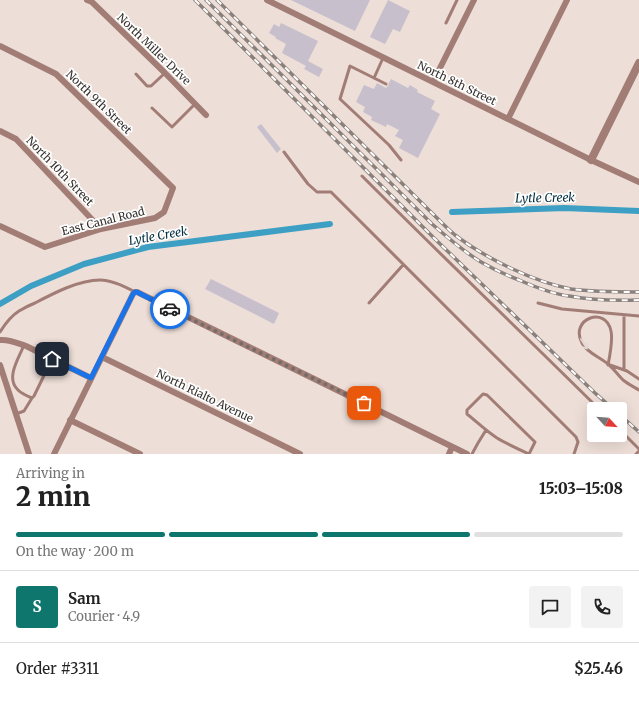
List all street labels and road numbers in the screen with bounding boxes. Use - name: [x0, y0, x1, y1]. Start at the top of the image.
- street label: North Miller Drive: [114, 10, 194, 88]
- street label: North 8th Street: [415, 58, 499, 108]
- street label: North 9th Street: [63, 67, 135, 137]
- street label: North 10th Street: [23, 133, 97, 209]
- street label: East Canal Road: [60, 204, 146, 238]
- street label: North Rialto Avenue: [154, 366, 256, 426]

